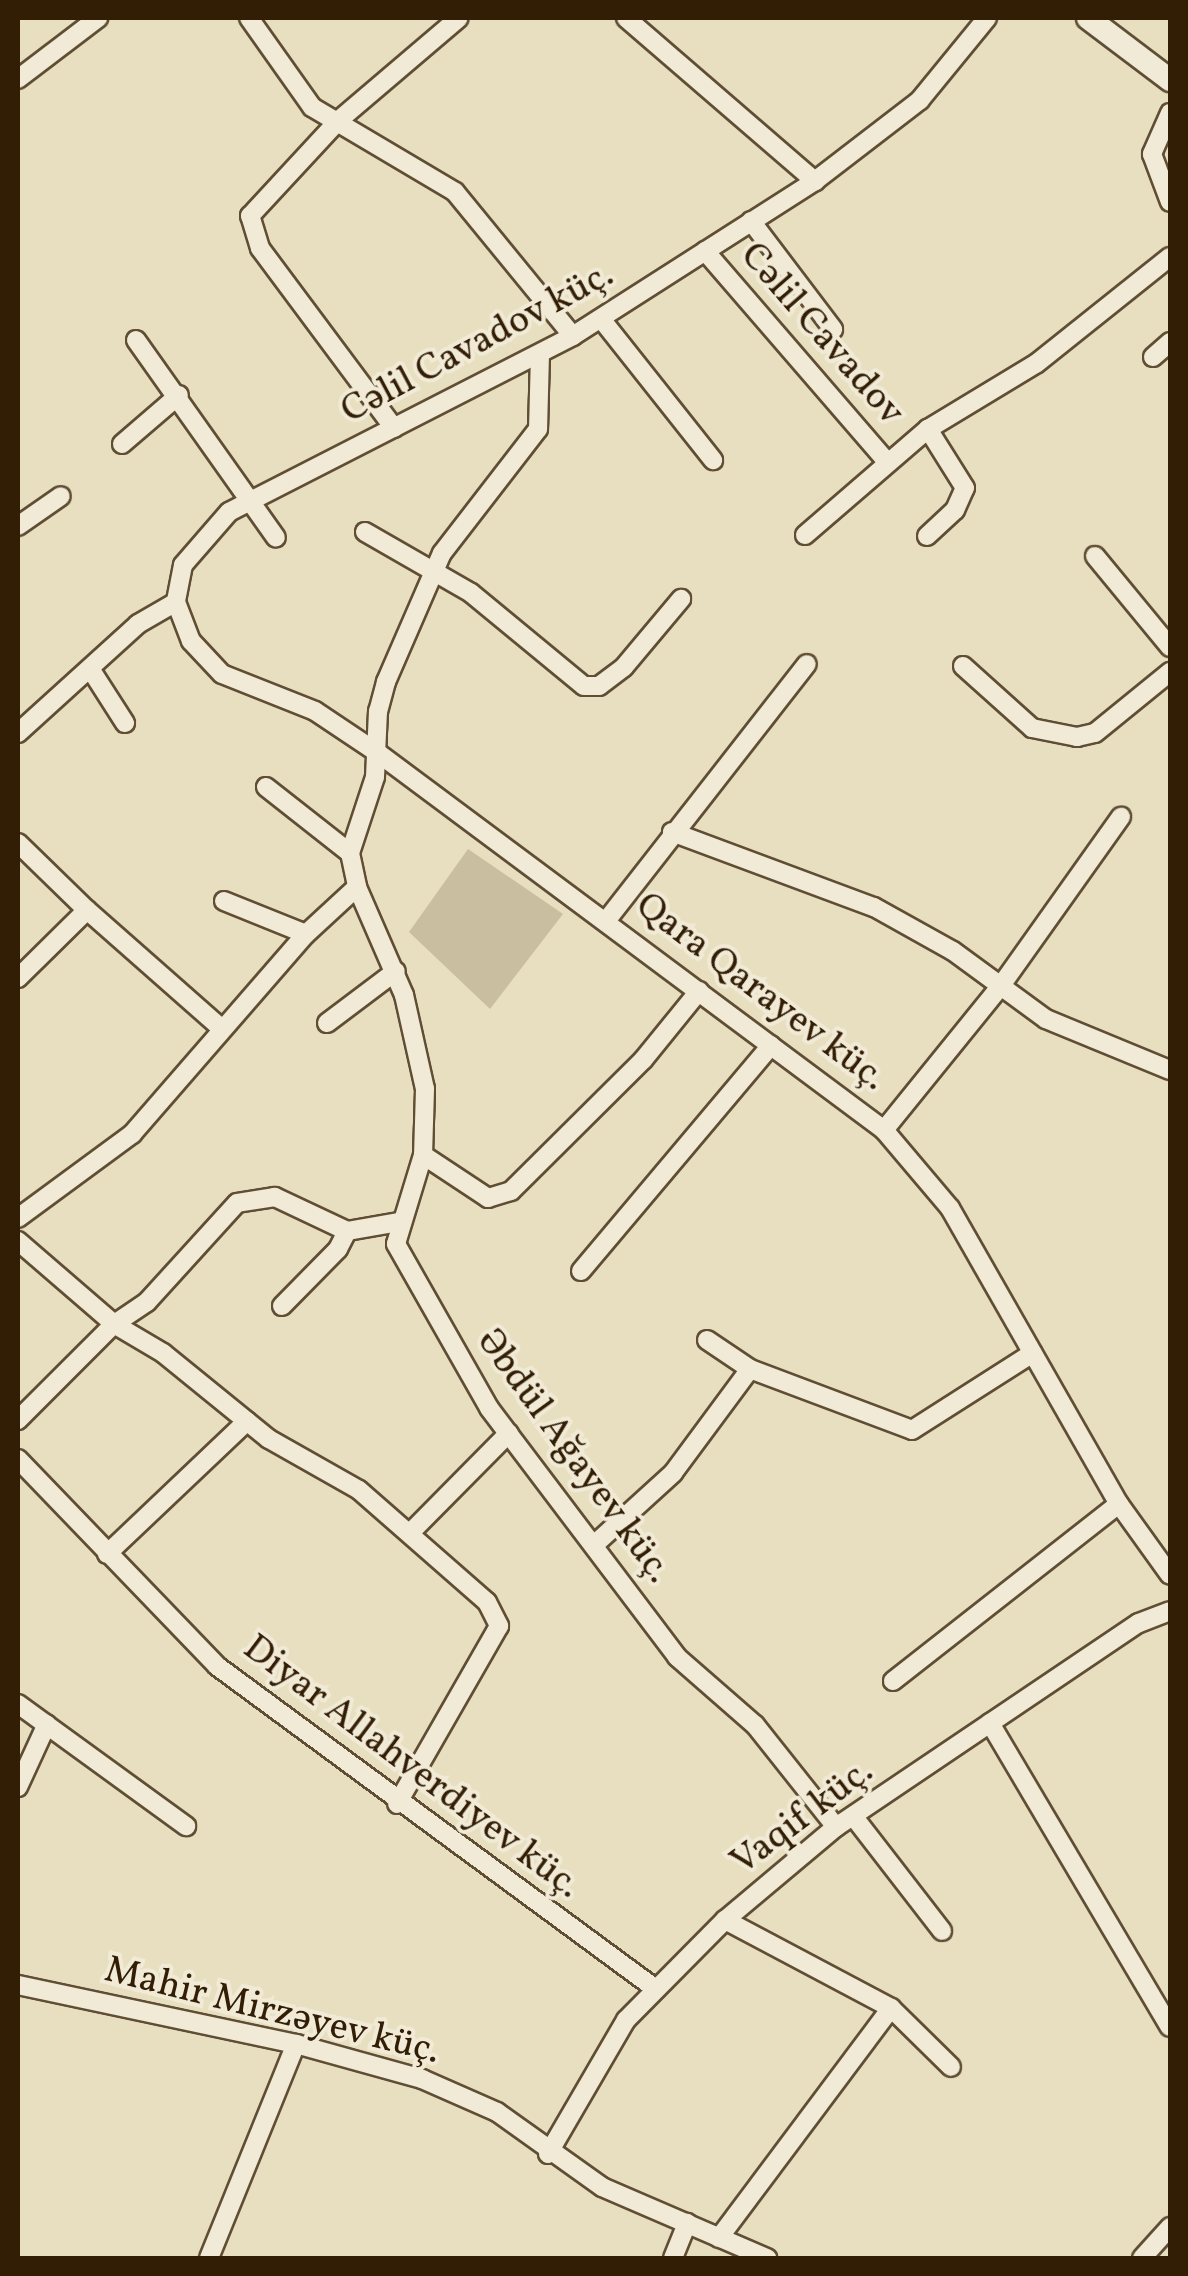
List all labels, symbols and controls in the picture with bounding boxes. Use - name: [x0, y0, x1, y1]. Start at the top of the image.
- street label: Cəlil Cavadov: [729, 234, 913, 436]
- street label: Cəlil Cavadov küç.: [334, 253, 622, 435]
- street label: Qara Qarayev küç.: [625, 884, 895, 1102]
- street label: Əbdül Ağayev küç.: [465, 1321, 681, 1593]
- street label: Diyar Allahverdiyev küç.: [233, 1626, 589, 1910]
- street label: Vaqif küç.: [724, 1751, 882, 1885]
- street label: Mahir Mirzəyev küç.: [99, 1948, 445, 2076]

